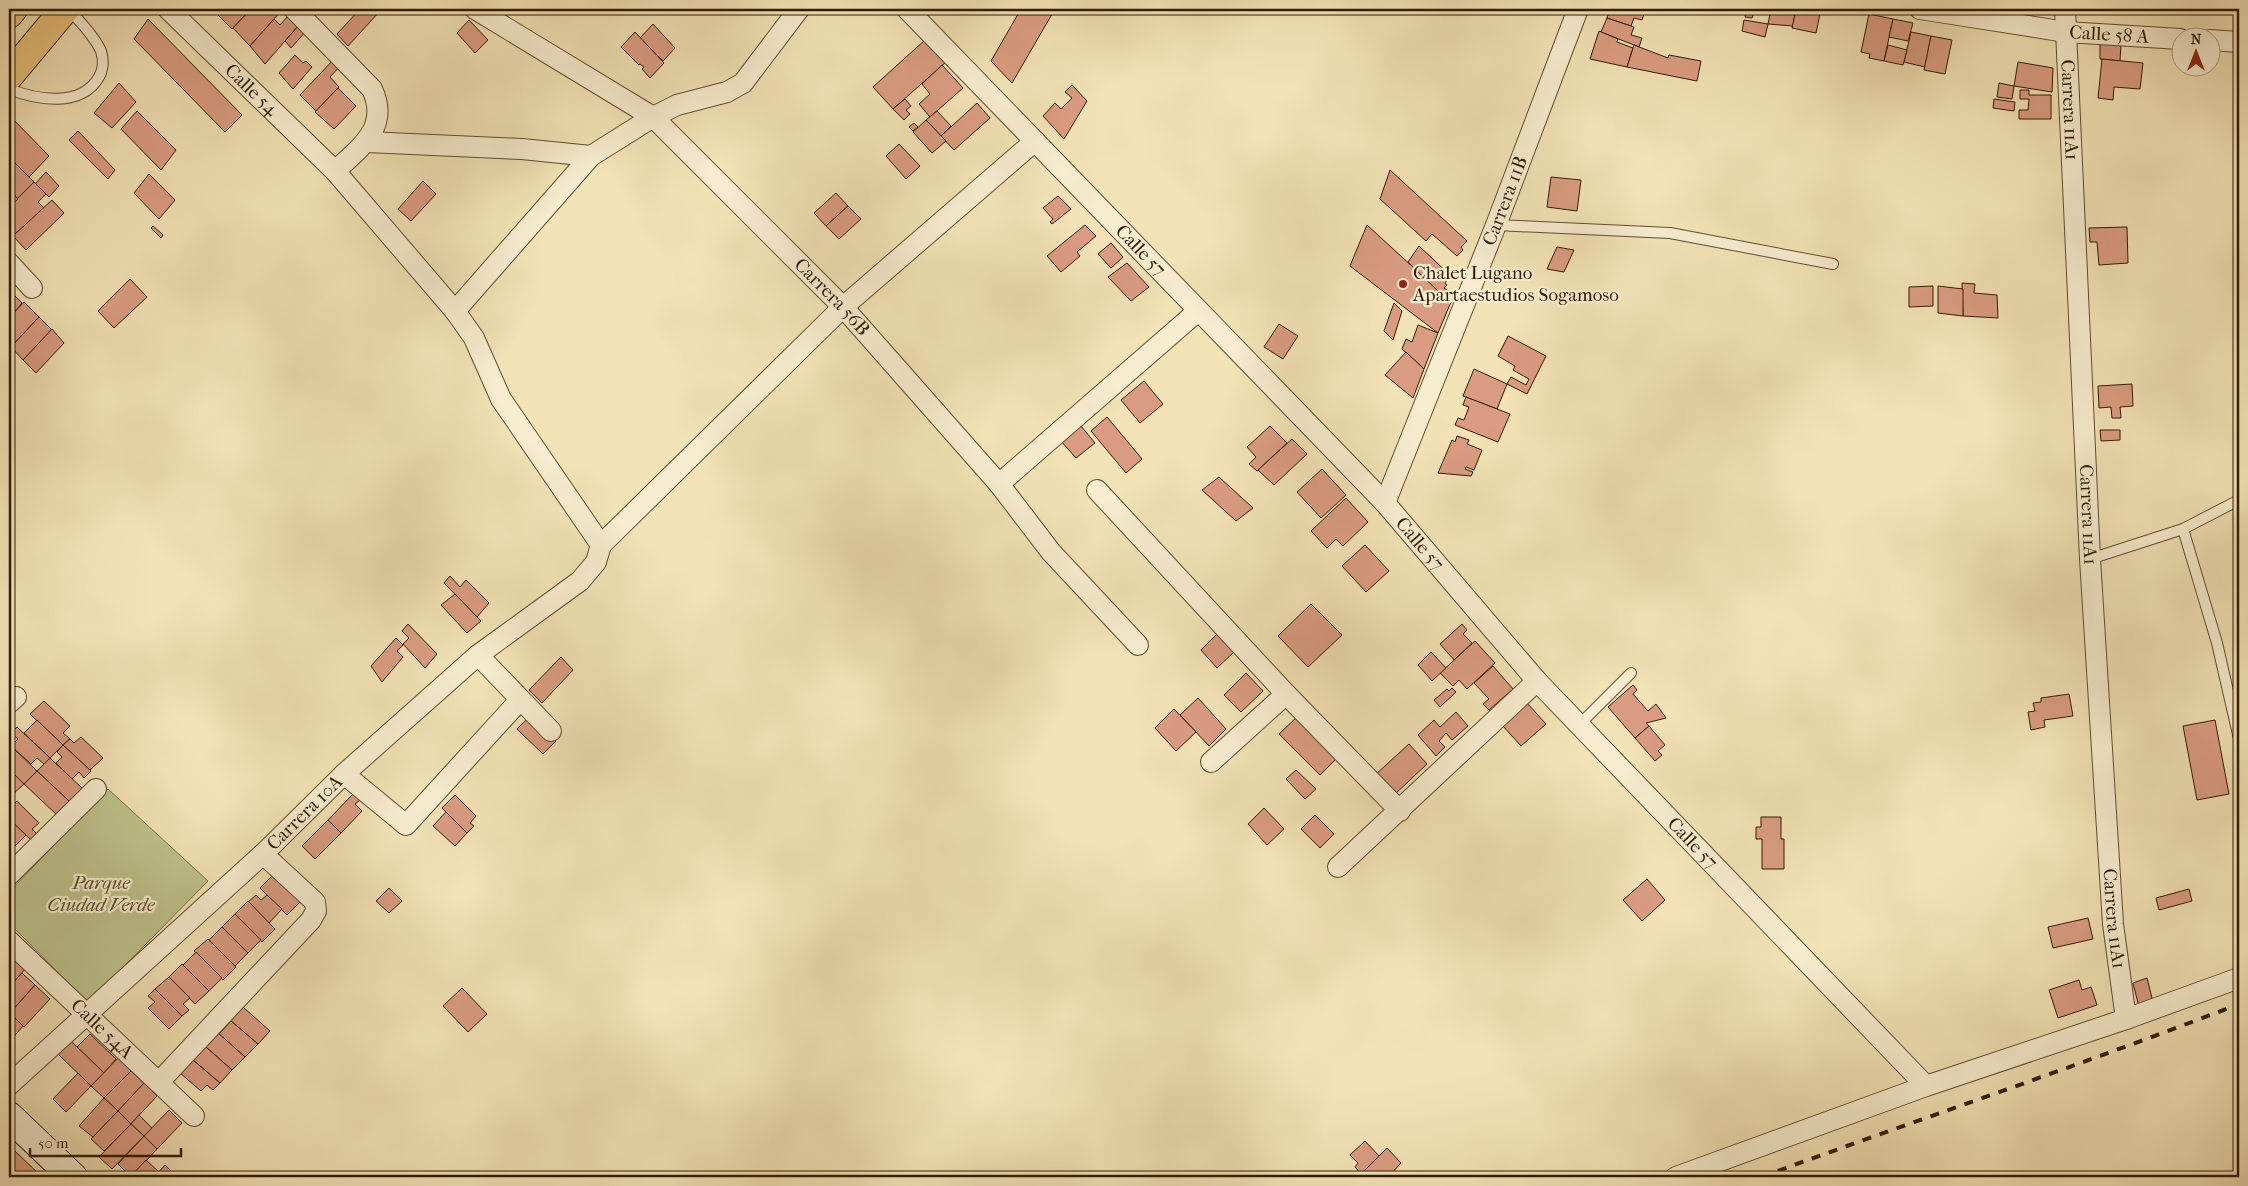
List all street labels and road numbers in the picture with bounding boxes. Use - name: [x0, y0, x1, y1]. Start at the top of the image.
- street label: Calle 58 A: [2069, 21, 2150, 48]
- street label: Calle 54: [220, 59, 283, 121]
- street label: Carrera 11A1: [2056, 59, 2083, 161]
- street label: Carrera 11B: [1478, 153, 1532, 249]
- street label: Calle 57: [1111, 220, 1170, 281]
- street label: Carrera 56B: [790, 254, 874, 340]
- street label: Carrera 11A1: [2075, 464, 2101, 565]
- street label: Calle 57: [1391, 513, 1449, 575]
- street label: Carrera 10A: [262, 770, 348, 855]
- street label: Calle 57: [1663, 813, 1722, 873]
- street label: Carrera 11A1: [2099, 868, 2130, 970]
- street label: Calle 54A: [66, 994, 138, 1064]

